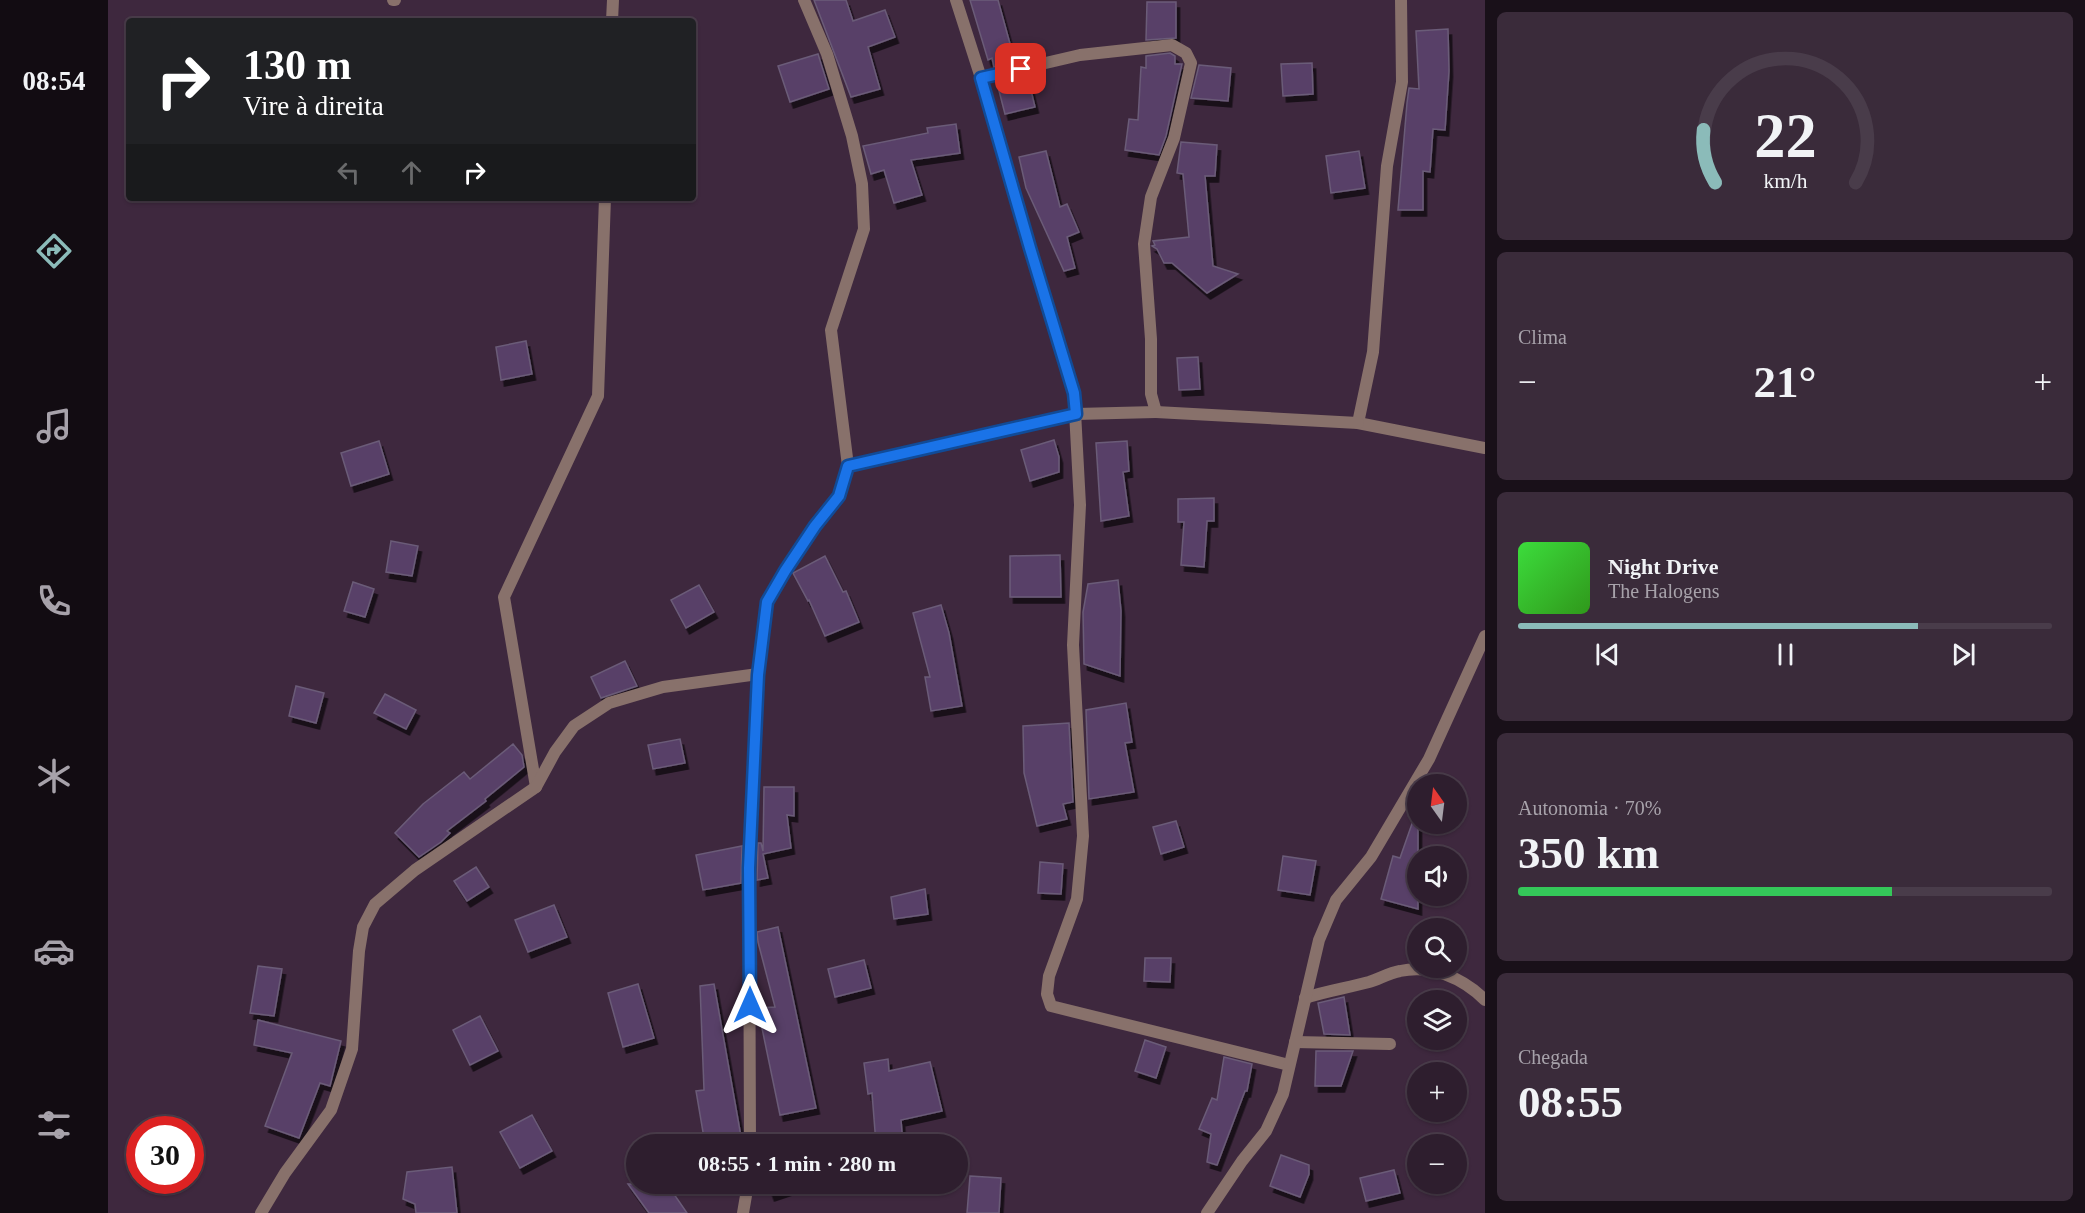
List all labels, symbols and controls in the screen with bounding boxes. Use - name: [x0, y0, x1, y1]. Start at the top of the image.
- icon: right: [144, 42, 222, 120]
- text: 130 m: [243, 42, 352, 88]
- pin: [995, 43, 1046, 94]
- icon: arrive: [1004, 52, 1037, 85]
- text: 08:54: [23, 66, 86, 96]
- text: Vire à direita: [243, 91, 384, 121]
- text: 22: [1754, 101, 1816, 170]
- icon: left: [332, 156, 365, 189]
- icon: ahead: [395, 156, 428, 189]
- icon: right: [458, 156, 491, 189]
- text: km/h: [1763, 169, 1807, 193]
- icon: directions: [33, 230, 75, 272]
- text: Clima: [1518, 326, 1567, 348]
- text: 21°: [1754, 357, 1817, 407]
- text: −: [1518, 364, 1537, 400]
- text: +: [2033, 364, 2052, 400]
- icon: music: [33, 405, 75, 447]
- text: Night Drive: [1608, 554, 1719, 579]
- icon: phone: [33, 580, 75, 622]
- text: The Halogens: [1608, 580, 1720, 602]
- icon: previous: [1591, 638, 1624, 671]
- icon: pause: [1769, 638, 1802, 671]
- icon: next: [1947, 638, 1980, 671]
- icon: climate: [33, 755, 75, 797]
- north arrow: [1407, 774, 1467, 834]
- map controls: [1407, 774, 1467, 1194]
- text: Autonomia · 70%: [1518, 797, 1661, 819]
- text: 350 km: [1518, 828, 1659, 878]
- button: sound: [1407, 846, 1467, 906]
- button: search: [1407, 918, 1467, 978]
- icon: car: [33, 930, 75, 972]
- position arrow: [718, 973, 782, 1037]
- button: layers: [1407, 990, 1467, 1050]
- text: Chegada: [1518, 1046, 1588, 1068]
- button: +: [1407, 1062, 1467, 1122]
- text: 08:55: [1518, 1077, 1623, 1127]
- icon: filters: [33, 1104, 75, 1146]
- speed limit sign: 30: [126, 1116, 204, 1194]
- button: −: [1407, 1134, 1467, 1194]
- text: 08:55 · 1 min · 280 m: [698, 1151, 896, 1176]

